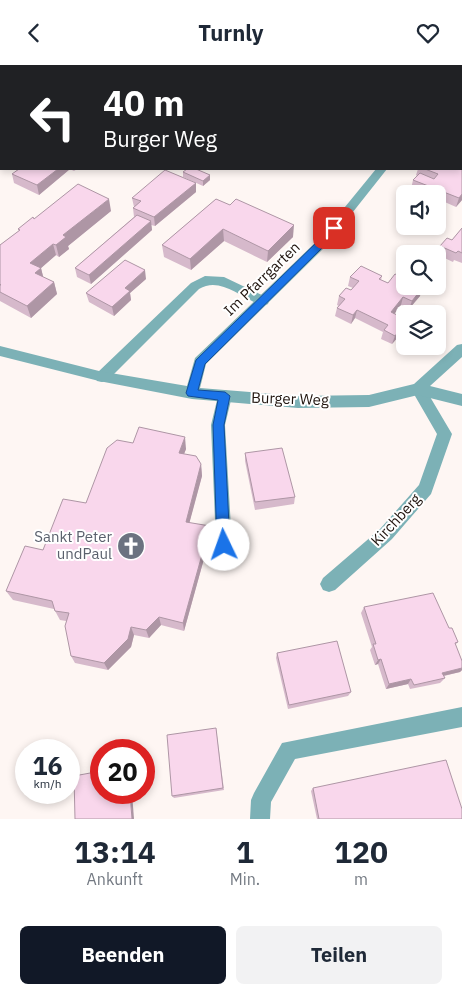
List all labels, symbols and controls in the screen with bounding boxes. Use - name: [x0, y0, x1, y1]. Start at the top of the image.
- text: Turnly: [198, 18, 264, 47]
- icon: back: [20, 19, 48, 47]
- icon: heart: [414, 19, 442, 47]
- text: 40 m: [103, 80, 185, 126]
- icon: left: [20, 85, 85, 150]
- text: Burger Weg: [103, 124, 217, 153]
- map controls: [396, 185, 446, 355]
- button: sound: [396, 185, 446, 235]
- pin: [313, 207, 355, 249]
- icon: arrive: [320, 214, 348, 242]
- street label: Im Pfarrgarten: [220, 238, 304, 320]
- button: search: [396, 245, 446, 295]
- button: layers: [396, 305, 446, 355]
- street label: Burger Weg: [251, 388, 329, 409]
- street label: Kirchberg: [367, 489, 425, 550]
- position arrow: [197, 518, 249, 570]
- place label: Sankt Peter undPaul: [34, 527, 112, 563]
- church icon: Sankt Peter undPaul: [116, 531, 146, 561]
- speed limit sign: 20: [90, 739, 155, 804]
- text: 16: [32, 749, 63, 782]
- text: km/h: [33, 776, 62, 791]
- text: 13:14: [74, 832, 156, 871]
- text: 1: [236, 832, 254, 871]
- text: 120: [334, 832, 388, 871]
- text: Ankunft: [87, 869, 143, 889]
- text: Min.: [230, 869, 260, 889]
- text: m: [354, 869, 368, 889]
- button: Beenden: [20, 926, 226, 984]
- button: Teilen: [236, 926, 442, 984]

